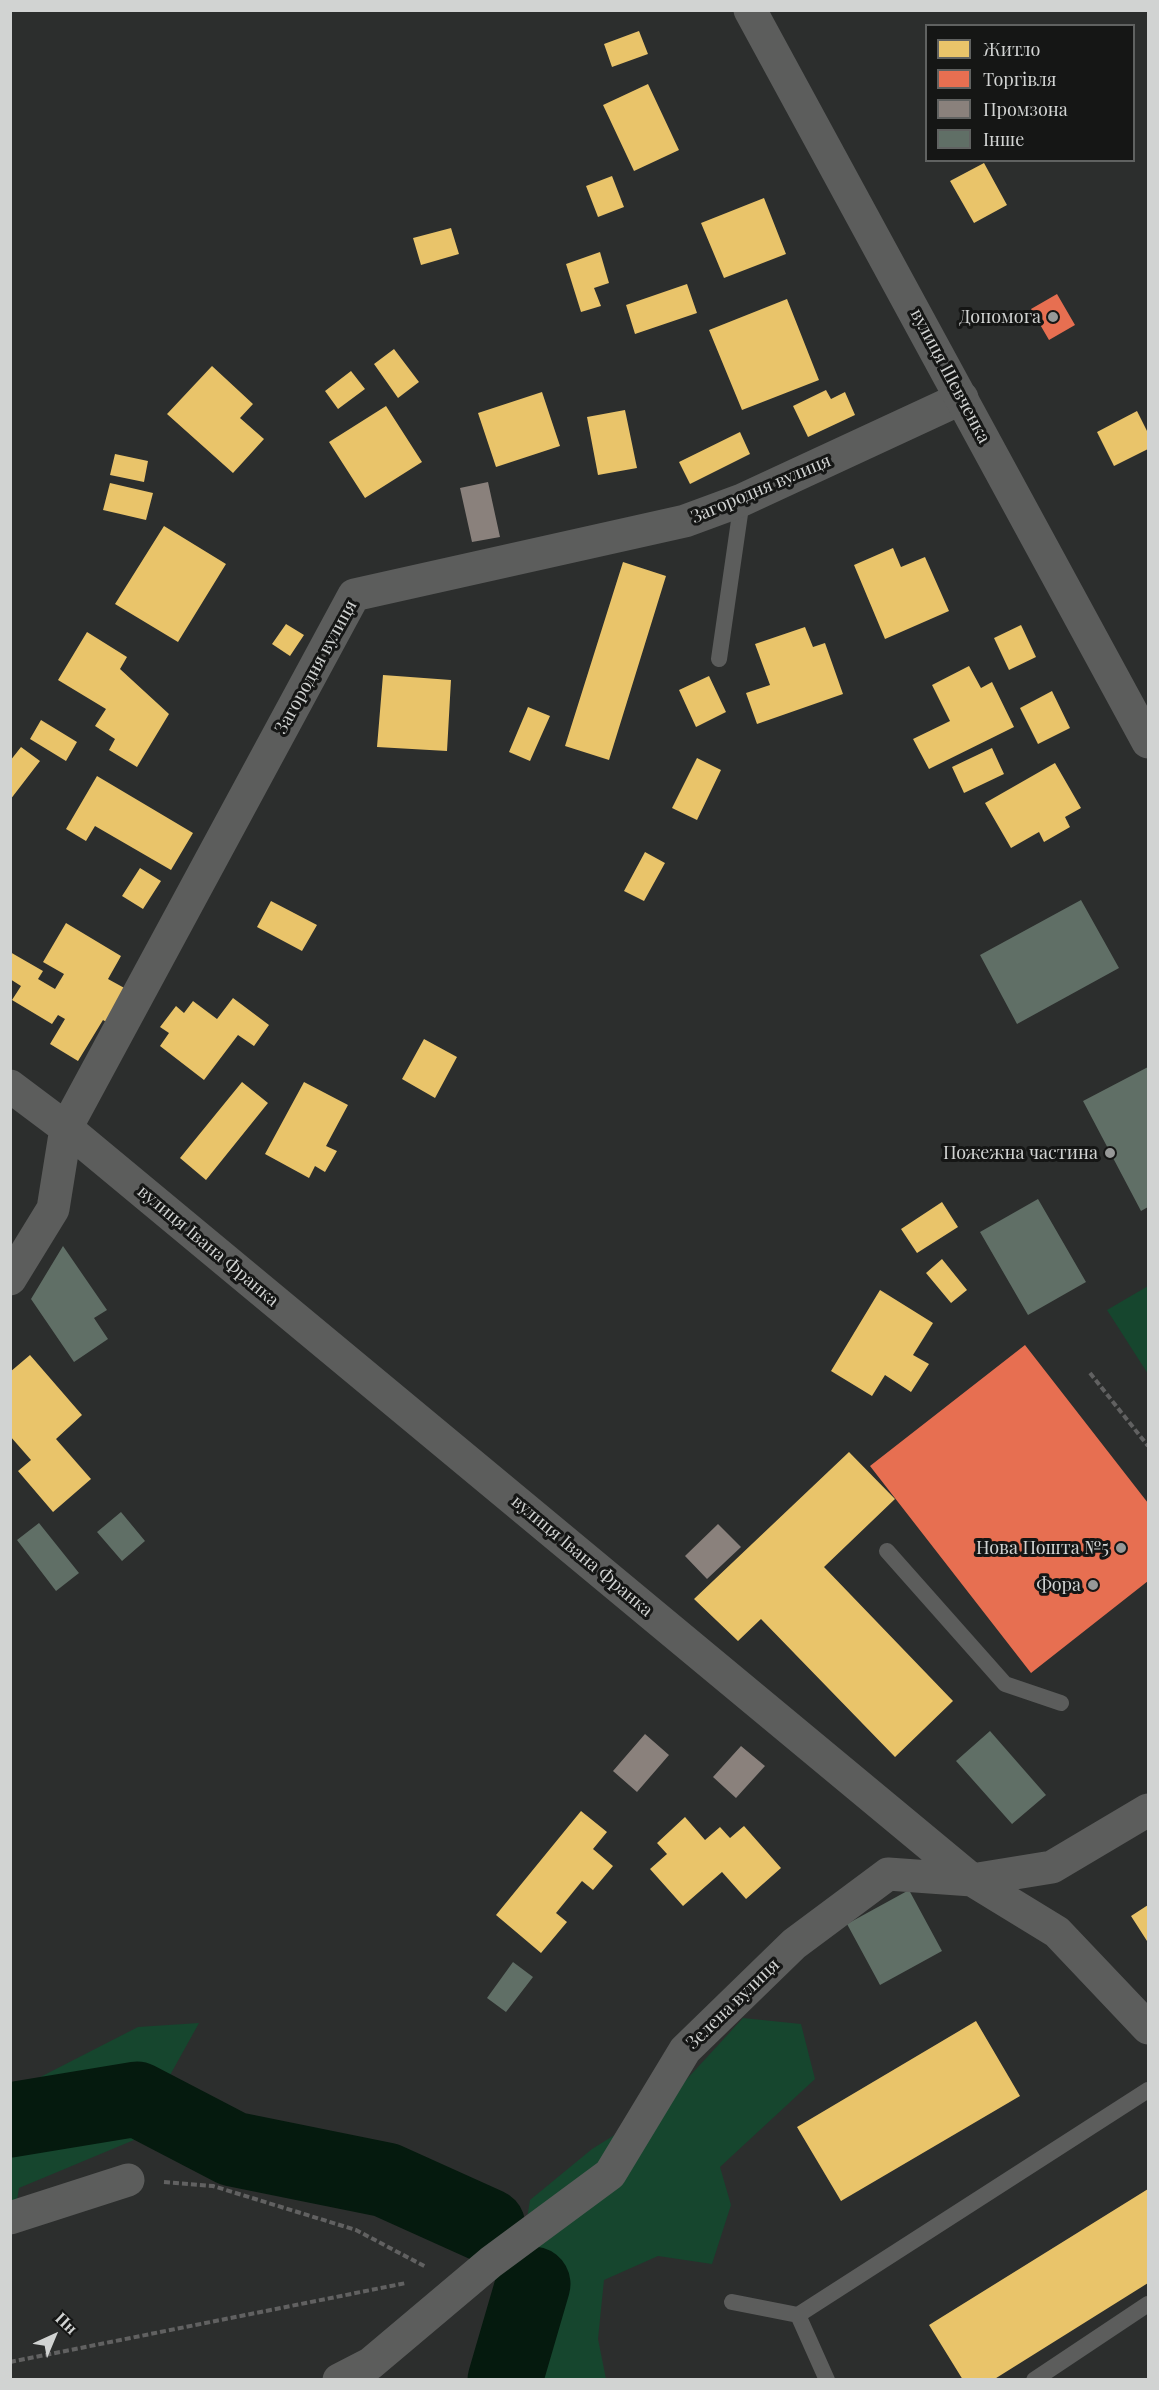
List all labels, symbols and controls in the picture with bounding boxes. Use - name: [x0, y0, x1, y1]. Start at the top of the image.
- legend: [925, 24, 1135, 162]
- text: Житло: [983, 37, 1040, 61]
- text: Торгівля: [983, 67, 1057, 91]
- text: Промзона: [983, 97, 1068, 121]
- text: Інше: [983, 127, 1024, 151]
- street label: вулиця Шевченка: [905, 305, 995, 447]
- place label: Допомога: [959, 306, 1041, 328]
- marker: Допомога: [1046, 310, 1060, 324]
- street label: Загородня вулиця: [688, 450, 834, 528]
- street label: Загородня вулиця: [270, 596, 362, 738]
- place label: Пожежна частина: [943, 1142, 1098, 1164]
- marker: Пожежна частина: [1103, 1146, 1117, 1160]
- street label: вулиця Івана Франка: [133, 1181, 283, 1311]
- street label: вулиця Івана Франка: [507, 1491, 657, 1621]
- place label: Нова Пошта №5: [976, 1537, 1109, 1559]
- marker: Нова Пошта №5: [1114, 1541, 1128, 1555]
- place label: Фора: [1036, 1574, 1081, 1596]
- marker: Фора: [1086, 1578, 1100, 1592]
- street label: Зелена вулиця: [682, 1954, 784, 2054]
- north arrow: [24, 2306, 84, 2366]
- text: Пн: [51, 2307, 82, 2338]

